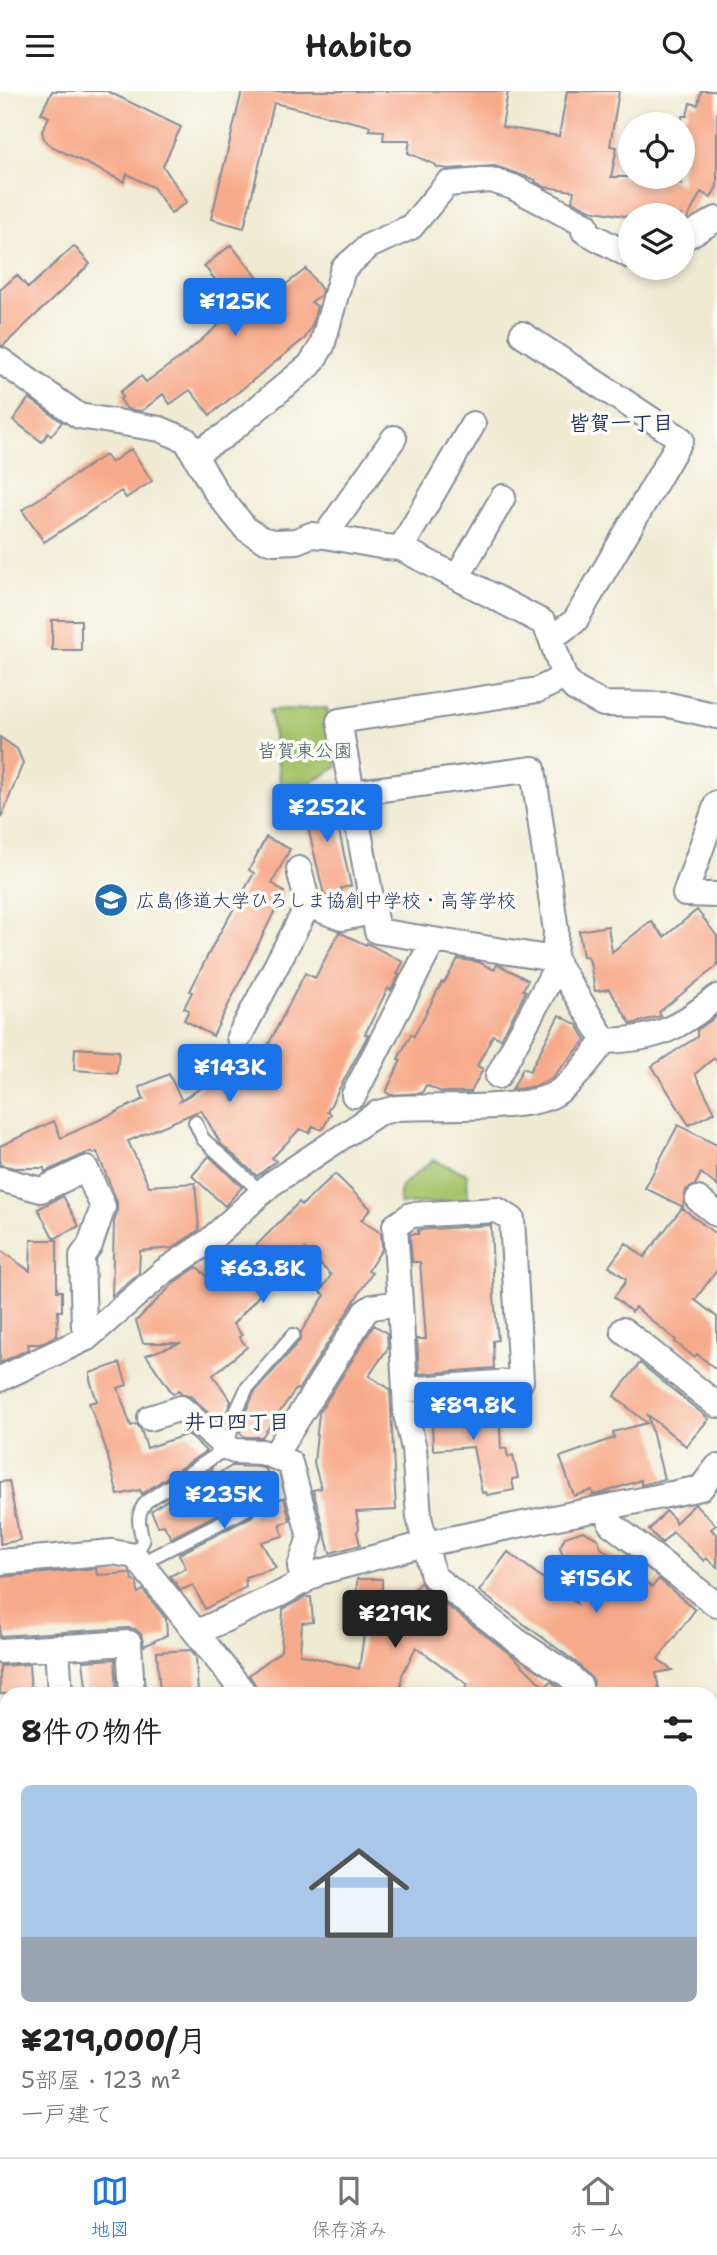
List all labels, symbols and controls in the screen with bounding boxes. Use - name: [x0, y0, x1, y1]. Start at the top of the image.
- text: Habito: [305, 24, 412, 67]
- icon: menu: [21, 27, 59, 65]
- icon: search: [658, 27, 696, 65]
- map controls: [618, 112, 695, 280]
- button: locate: [618, 112, 695, 189]
- button: layers: [618, 203, 695, 280]
- pin: ¥125K: [186, 279, 284, 338]
- text: ¥125K: [199, 286, 271, 316]
- district label: 皆賀一丁目: [569, 409, 674, 437]
- park label: 皆賀東公園: [257, 738, 353, 763]
- pin: ¥252K: [278, 785, 376, 844]
- text: ¥252K: [288, 792, 366, 822]
- school or university icon: 広島修道大学ひろしま協創中学校・高等学校: [92, 881, 130, 919]
- place label: 広島修道大学ひろしま協創中学校・高等学校: [136, 888, 516, 913]
- pin: ¥143K: [181, 1045, 279, 1104]
- text: ¥143K: [194, 1052, 266, 1082]
- pin: ¥63.8K: [206, 1245, 320, 1305]
- text: ¥63.8K: [221, 1253, 305, 1283]
- pin: ¥89.8K: [416, 1383, 530, 1442]
- text: ¥89.8K: [430, 1390, 516, 1420]
- district label: 井口四丁目: [185, 1408, 290, 1436]
- pin: ¥235K: [175, 1471, 273, 1531]
- text: ¥235K: [185, 1479, 263, 1509]
- pin: ¥156K: [547, 1555, 645, 1615]
- text: ¥156K: [560, 1563, 632, 1593]
- pin: ¥219K: [346, 1591, 444, 1650]
- text: ¥219K: [358, 1598, 432, 1628]
- icon: filters: [659, 1710, 697, 1748]
- text: 8件の物件: [21, 1711, 162, 1752]
- icon: home: [296, 1830, 422, 1956]
- text: ¥219,000/月: [21, 2020, 207, 2061]
- text: 5部屋 · 123 m²: [21, 2065, 181, 2095]
- text: 一戸建て: [21, 2099, 113, 2129]
- tab: 地図: [91, 2172, 129, 2242]
- tab: 保存済み: [311, 2172, 387, 2242]
- tab: ホーム: [570, 2172, 626, 2242]

